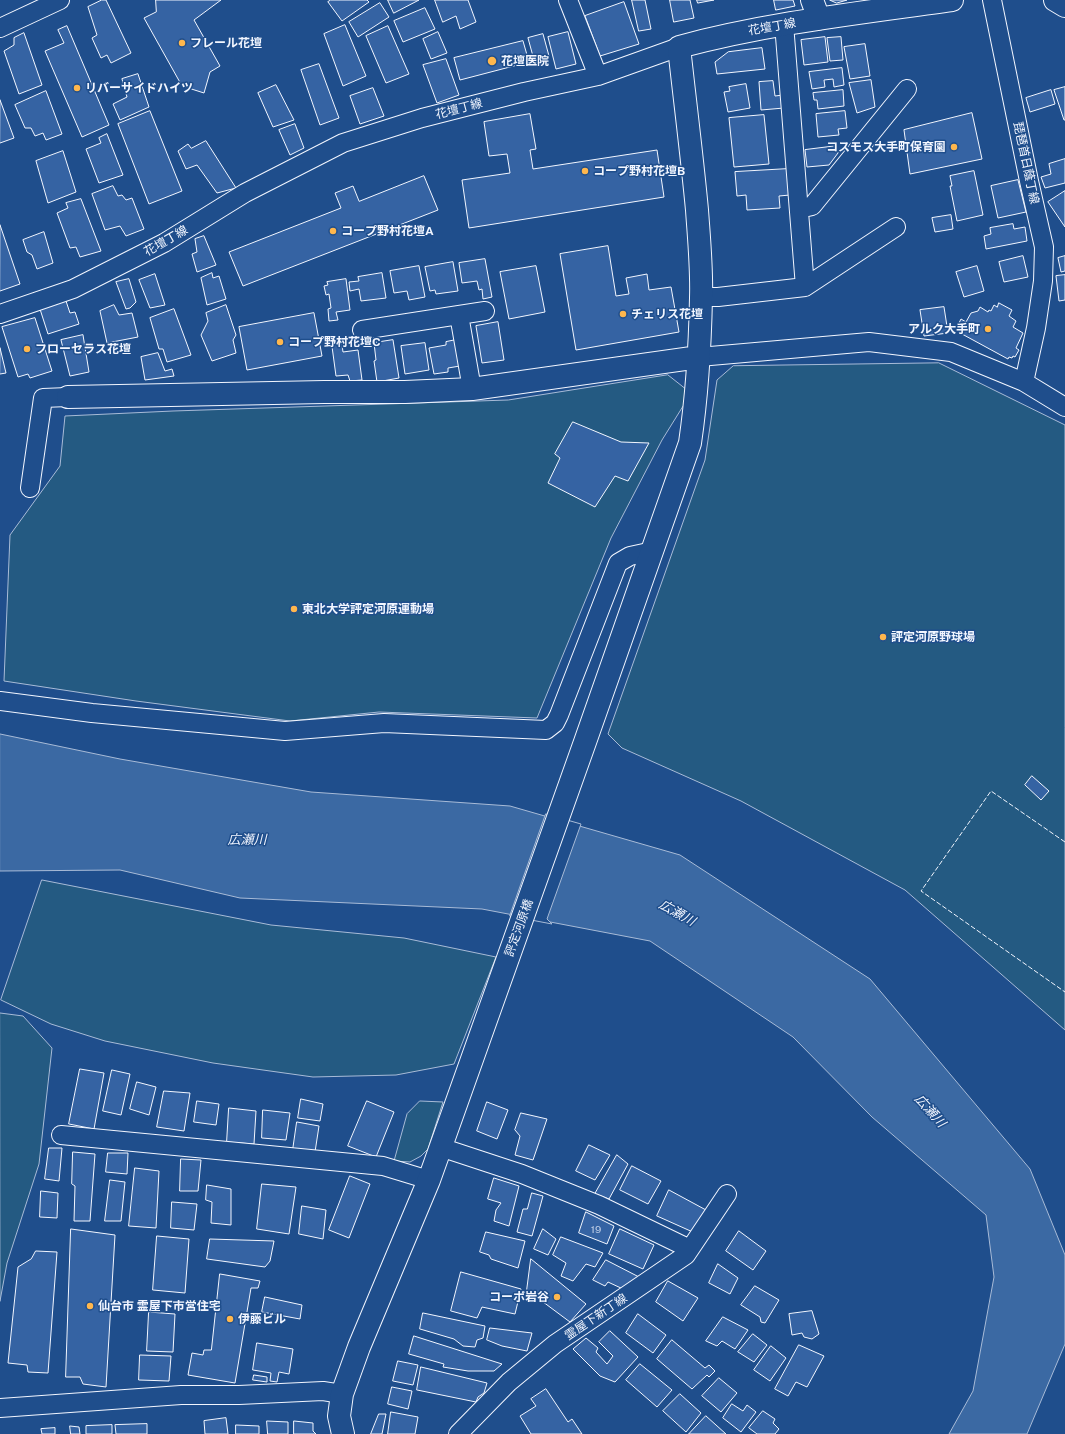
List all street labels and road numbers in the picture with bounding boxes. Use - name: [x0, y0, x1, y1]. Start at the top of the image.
- street label: 花壇丁線: [747, 16, 797, 38]
- street label: 花壇丁線: [434, 96, 484, 122]
- street label: 琵琶首日蔭丁線: [1010, 120, 1042, 206]
- street label: 花壇丁線: [142, 223, 190, 259]
- street label: 評定河原橋: [502, 897, 536, 959]
- street label: 霊屋下新丁線: [562, 1291, 630, 1343]

